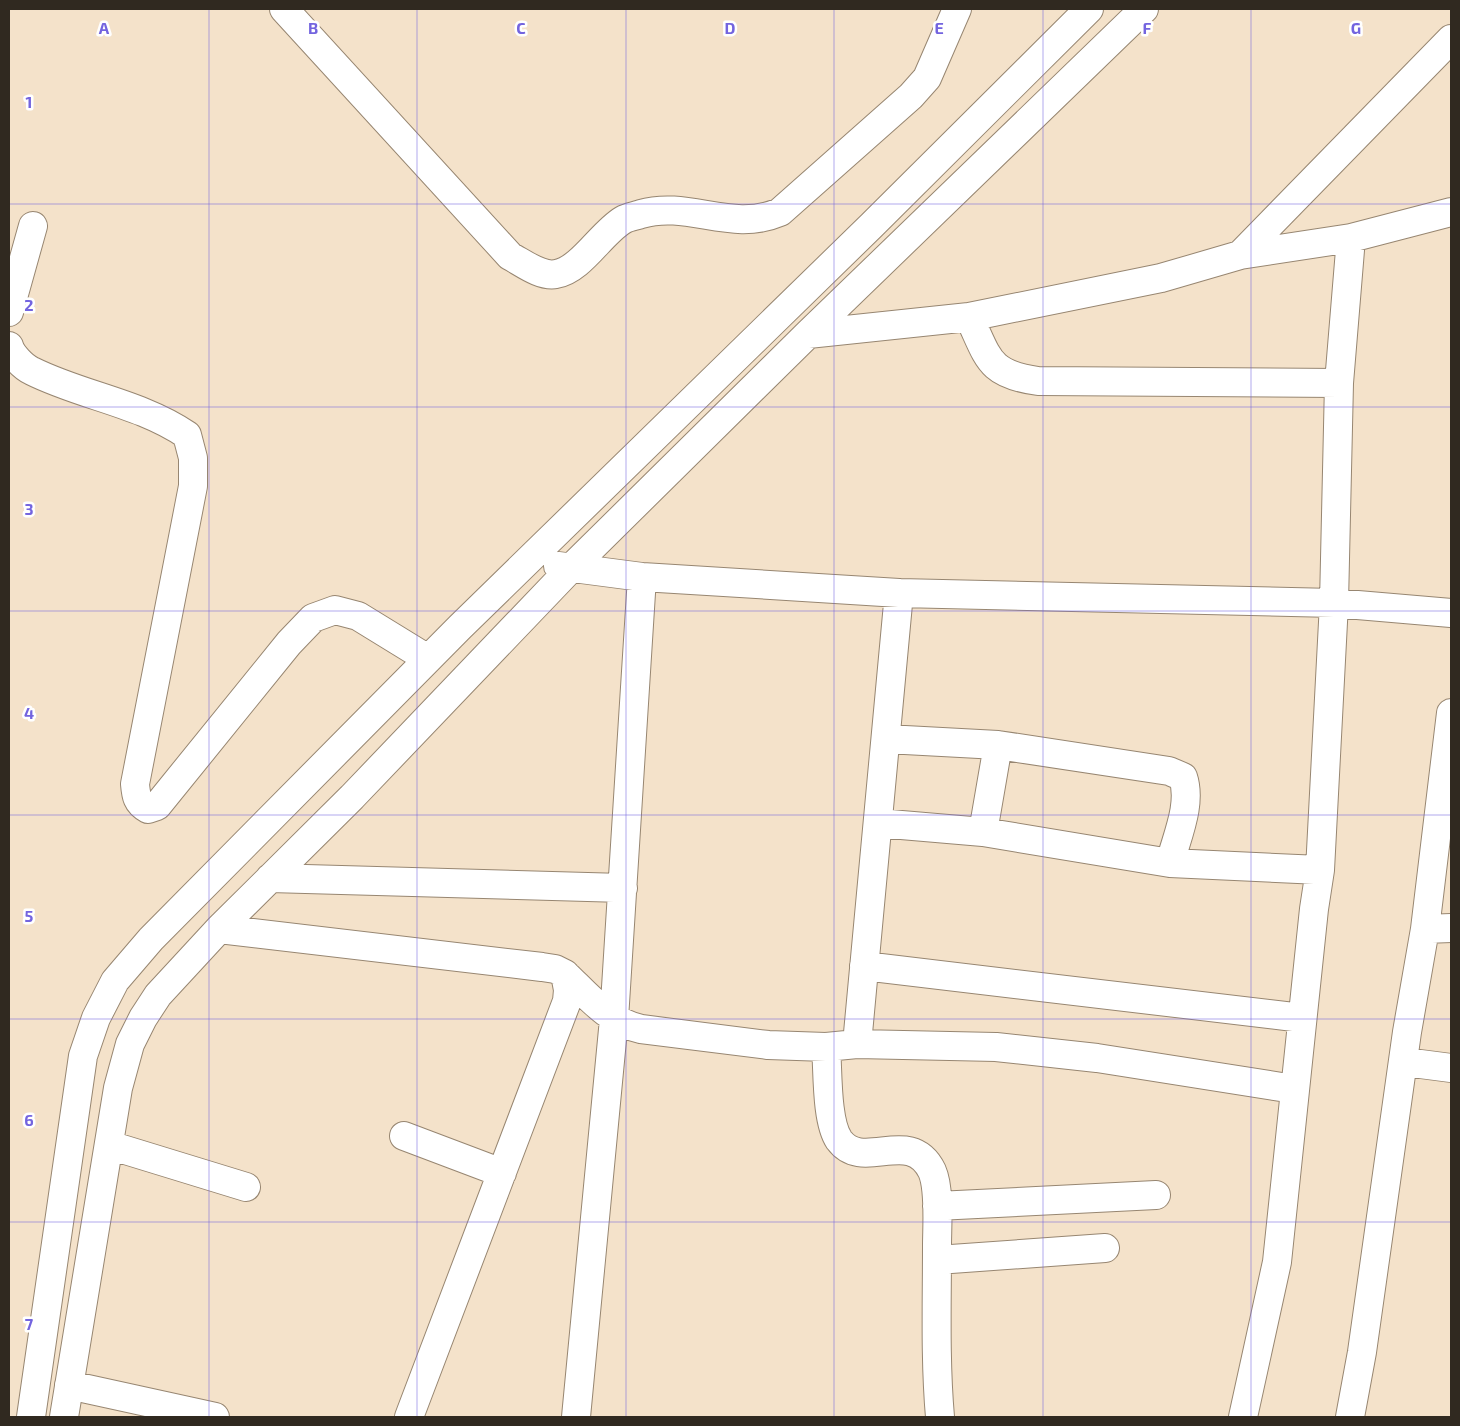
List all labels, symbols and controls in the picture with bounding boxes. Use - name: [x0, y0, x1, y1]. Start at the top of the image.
- text: A: [99, 18, 110, 37]
- text: B: [308, 18, 318, 37]
- text: C: [516, 18, 526, 37]
- text: D: [725, 18, 736, 37]
- text: E: [934, 18, 944, 37]
- text: F: [1143, 18, 1152, 37]
- text: G: [1351, 18, 1361, 37]
- text: 1: [26, 92, 32, 111]
- text: 2: [24, 295, 34, 314]
- text: 3: [24, 499, 34, 518]
- text: 4: [24, 703, 34, 722]
- text: 5: [25, 906, 34, 925]
- text: 6: [24, 1110, 34, 1129]
- text: 7: [25, 1314, 34, 1333]

